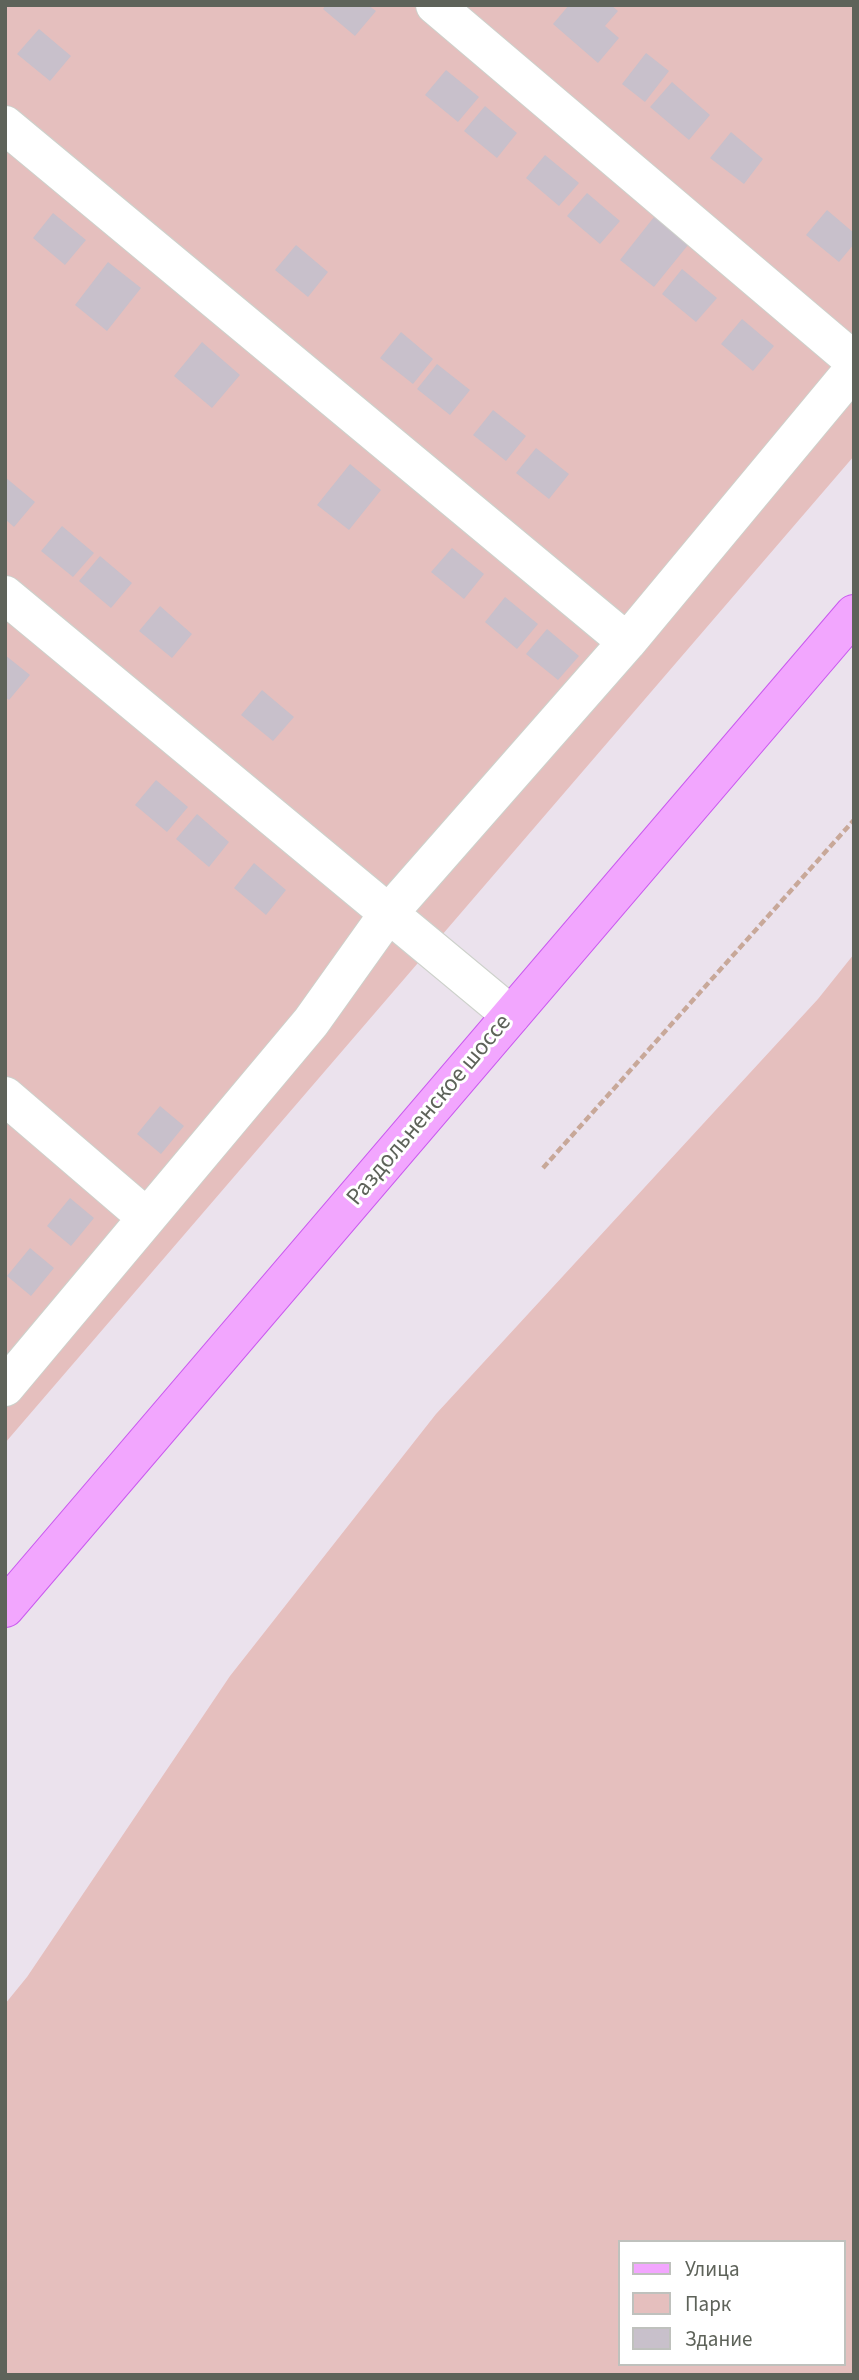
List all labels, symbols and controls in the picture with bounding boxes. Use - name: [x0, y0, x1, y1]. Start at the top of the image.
- street label: Раздольненское шоссе: [342, 1010, 518, 1212]
- legend: [618, 2240, 845, 2366]
- text: Улица: [685, 2254, 740, 2284]
- text: Парк: [685, 2289, 731, 2319]
- text: Здание: [685, 2324, 753, 2354]

